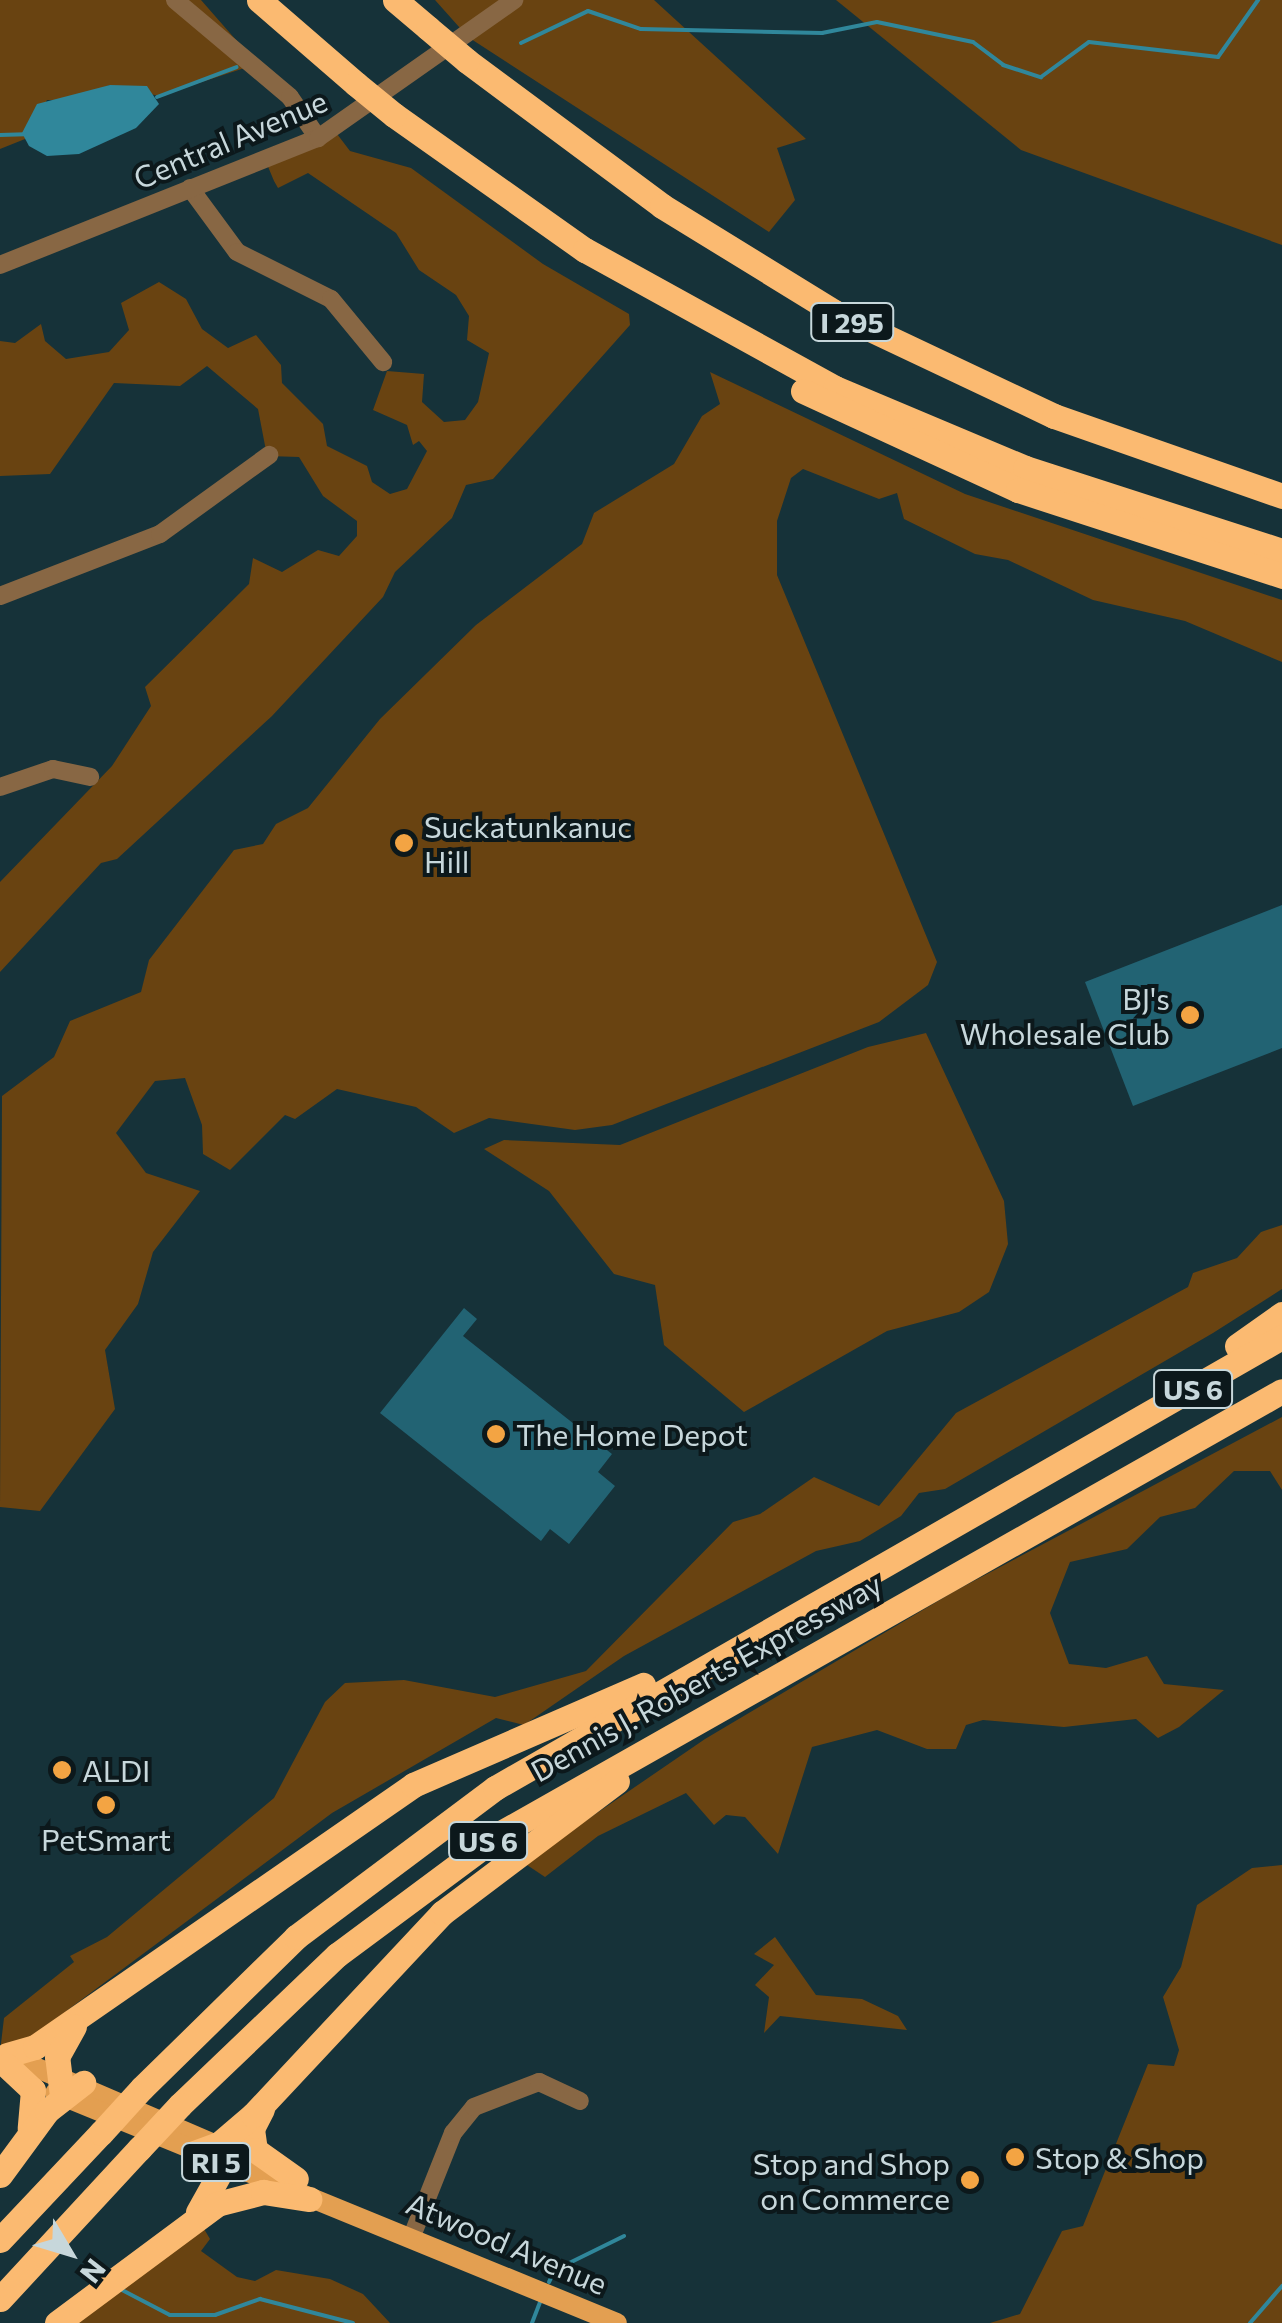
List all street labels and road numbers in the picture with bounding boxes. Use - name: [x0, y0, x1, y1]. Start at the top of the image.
- street label: Central Avenue: [128, 82, 332, 196]
- road number: I 295: [810, 299, 894, 345]
- road number: US 6: [1153, 1366, 1233, 1412]
- street label: Dennis J. Roberts Expressway: [524, 1565, 888, 1789]
- road number: US 6: [448, 1818, 528, 1864]
- road number: RI 5: [181, 2139, 251, 2185]
- street label: Atwood Avenue: [401, 2185, 613, 2301]

